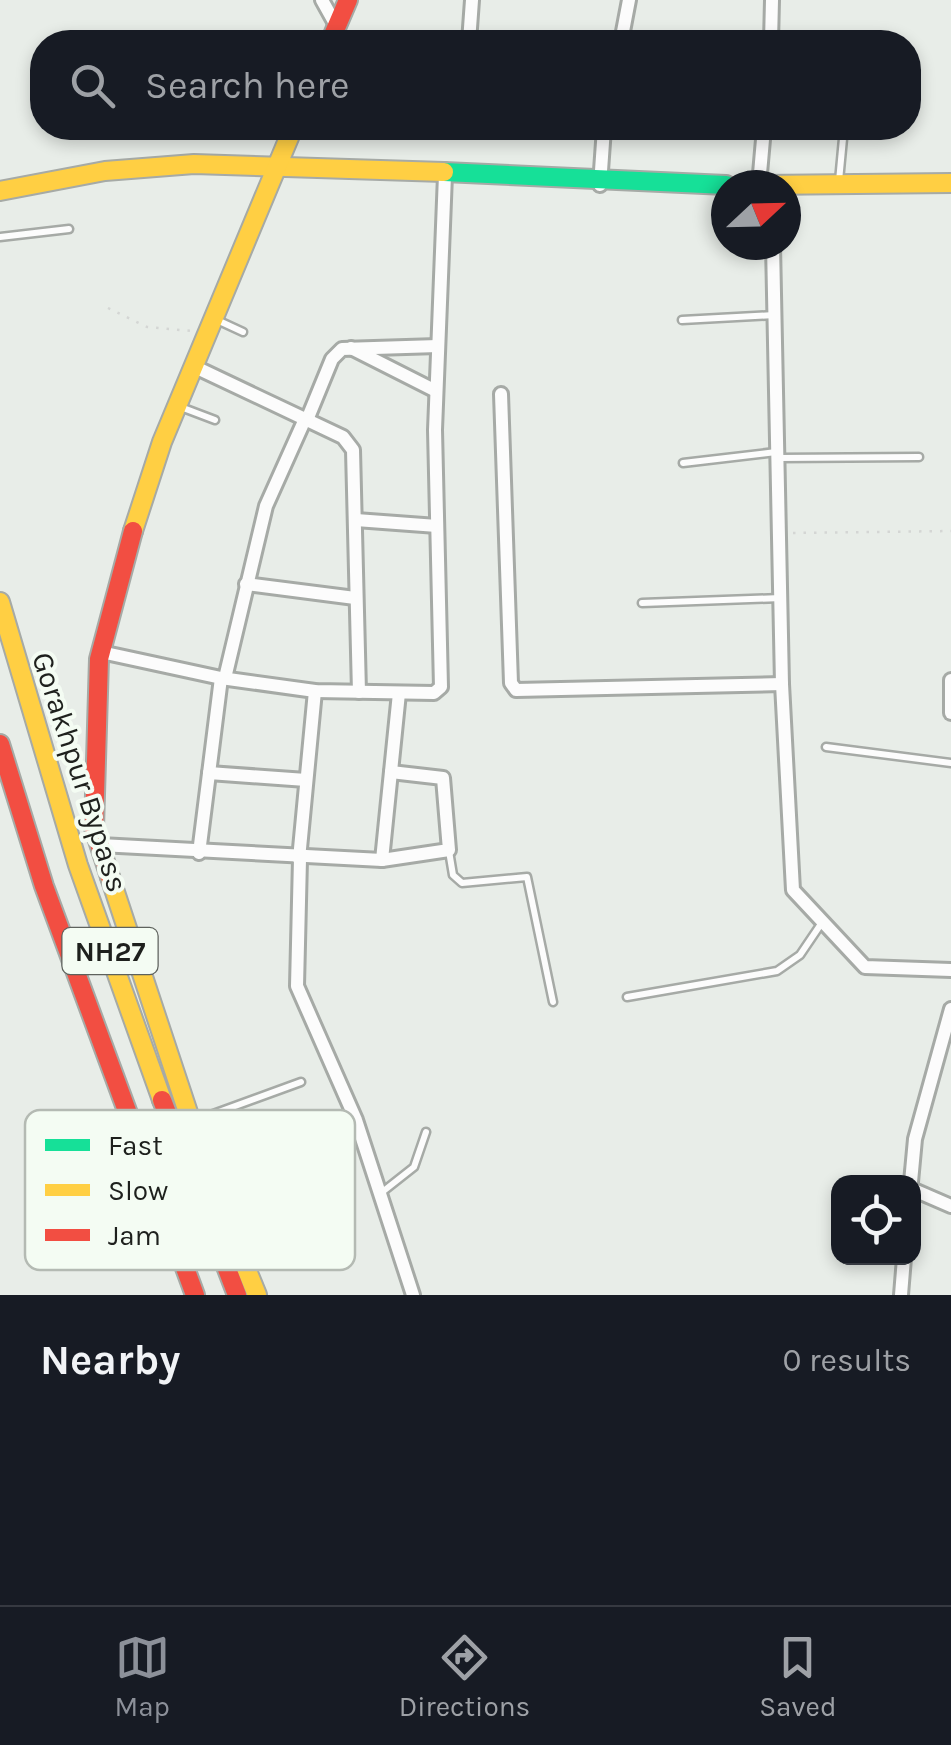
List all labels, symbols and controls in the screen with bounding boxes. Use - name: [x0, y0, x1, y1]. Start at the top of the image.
- search box: [30, 30, 921, 140]
- icon: search: [65, 58, 120, 113]
- text: Search here: [145, 63, 349, 108]
- north arrow: [711, 170, 801, 260]
- street label: Gorakhpur Bypass: [24, 648, 136, 896]
- road number: NH27: [62, 928, 158, 974]
- legend: [25, 1110, 355, 1270]
- text: Fast: [108, 1129, 163, 1162]
- text: Slow: [108, 1174, 168, 1207]
- map controls: [831, 1175, 921, 1265]
- button: locate: [831, 1175, 921, 1265]
- text: Jam: [108, 1219, 161, 1252]
- text: Nearby: [40, 1335, 180, 1385]
- text: 0 results: [782, 1342, 911, 1379]
- tab: Map: [114, 1630, 170, 1723]
- tab: Directions: [399, 1630, 530, 1723]
- tab: Saved: [759, 1630, 837, 1723]

